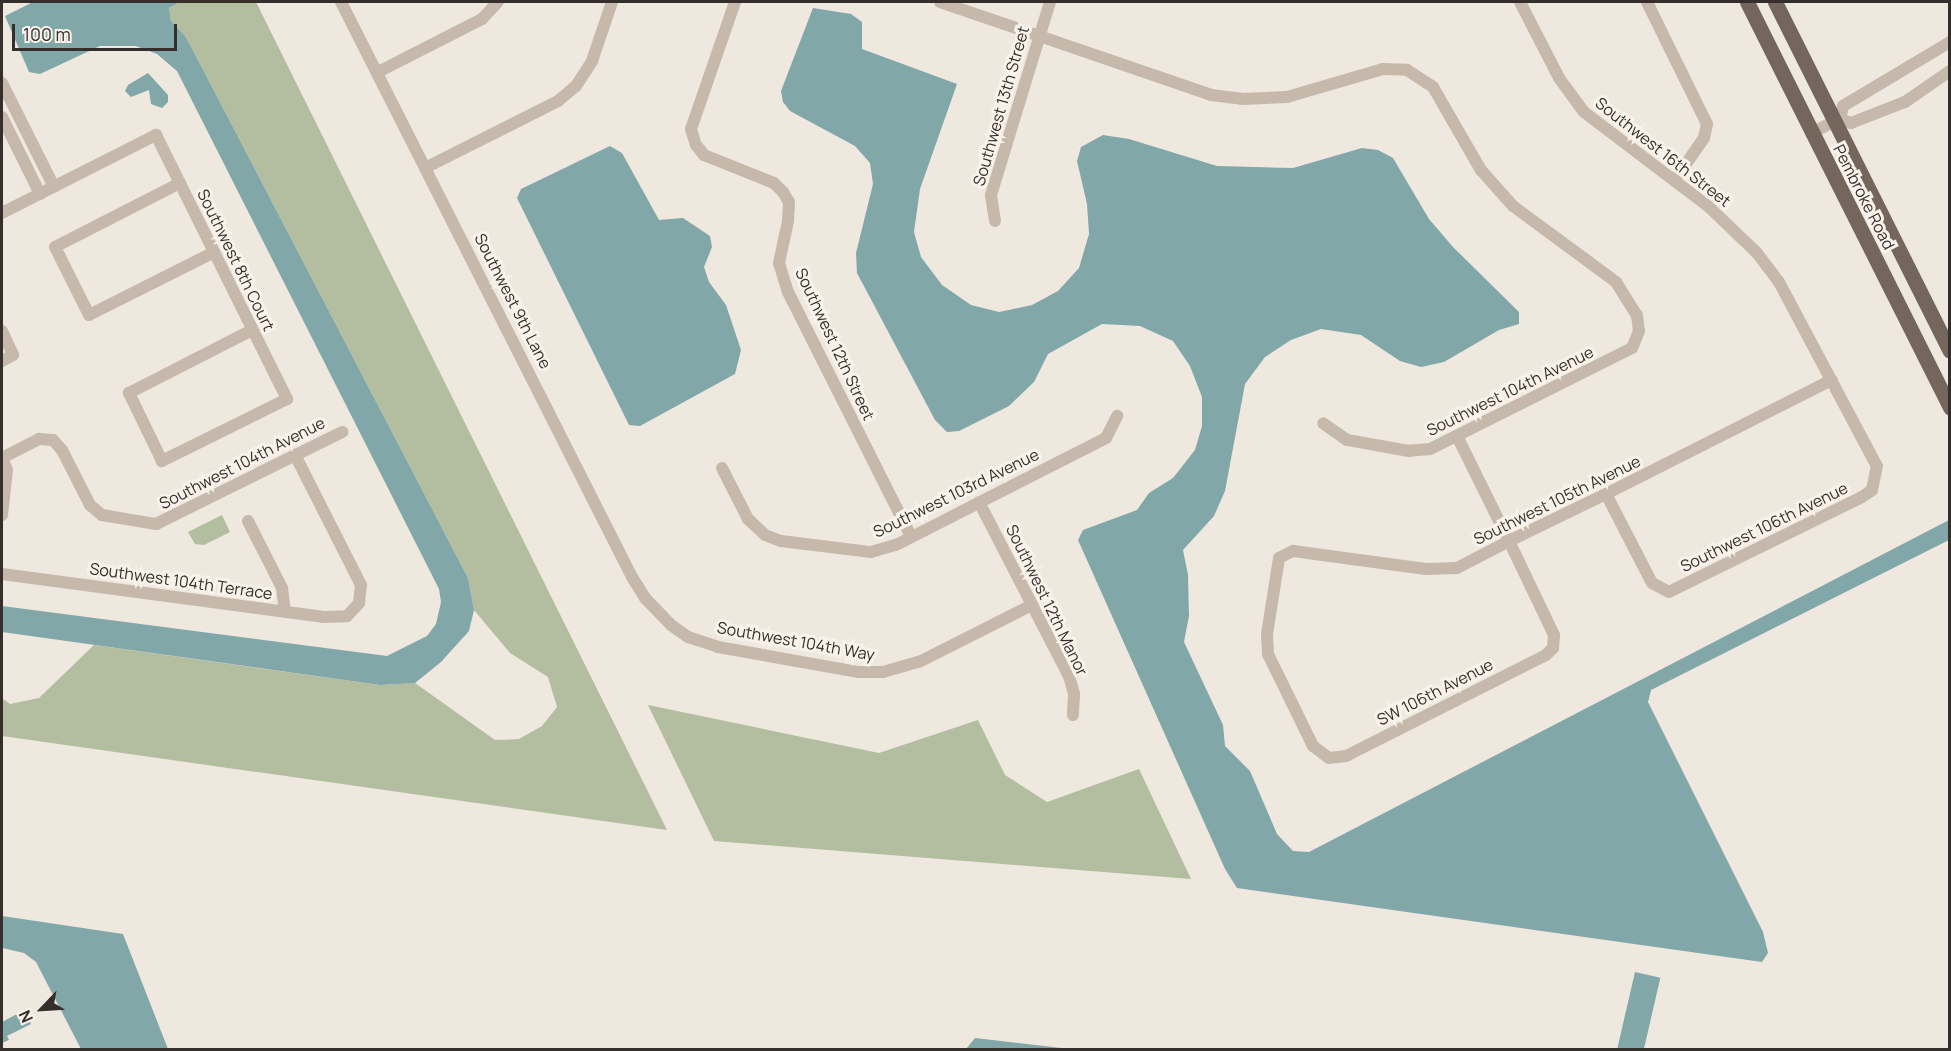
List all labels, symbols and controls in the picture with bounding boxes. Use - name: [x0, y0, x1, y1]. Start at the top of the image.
- scale bar: [15, 12, 180, 50]
- text: 100 m: [23, 22, 71, 46]
- street label: Southwest 13th Street: [969, 24, 1033, 188]
- street label: Southwest 16th Street: [1592, 93, 1734, 211]
- street label: Pembroke Road: [1829, 141, 1899, 253]
- street label: Southwest 8th Court: [193, 186, 279, 334]
- street label: Southwest 9th Lane: [471, 230, 555, 372]
- street label: Southwest 12th Street: [791, 265, 879, 423]
- street label: Southwest 104th Avenue: [1423, 342, 1597, 440]
- street label: Southwest 104th Avenue: [156, 413, 328, 513]
- street label: Southwest 103rd Avenue: [870, 444, 1042, 542]
- street label: Southwest 105th Avenue: [1470, 451, 1644, 549]
- street label: Southwest 106th Avenue: [1677, 478, 1851, 576]
- street label: Southwest 12th Manor: [1002, 521, 1092, 679]
- street label: Southwest 104th Terrace: [88, 559, 274, 603]
- street label: Southwest 104th Way: [716, 618, 876, 664]
- street label: SW 106th Avenue: [1374, 654, 1496, 730]
- north arrow: [12, 979, 72, 1039]
- text: N: [13, 1007, 38, 1026]

